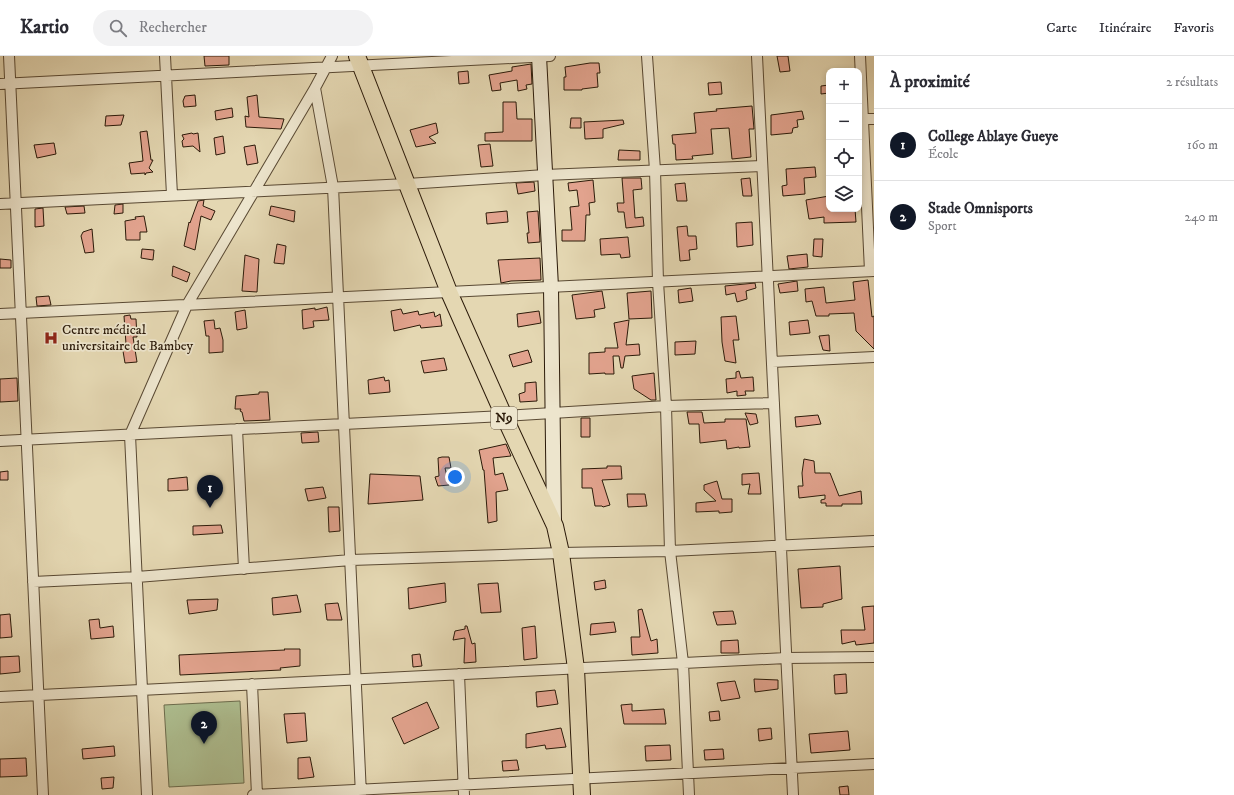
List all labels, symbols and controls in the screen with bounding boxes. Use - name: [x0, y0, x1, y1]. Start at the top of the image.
- search box: [93, 10, 373, 46]
- text: Kartio: [20, 16, 69, 39]
- icon: search: [107, 17, 129, 39]
- text: Rechercher: [139, 18, 207, 37]
- text: Carte: [1046, 19, 1077, 37]
- text: Itinéraire: [1099, 19, 1152, 37]
- text: Favoris: [1174, 19, 1214, 37]
- map controls: [826, 68, 862, 212]
- button: +: [826, 68, 862, 104]
- text: À proximité: [890, 71, 970, 93]
- text: 2 résultats: [1166, 74, 1218, 90]
- button: −: [826, 104, 862, 140]
- text: College Ablaye Gueye: [928, 127, 1058, 146]
- text: 1: [901, 137, 905, 153]
- text: 160 m: [1187, 137, 1218, 153]
- button: locate: [826, 140, 862, 176]
- text: École: [928, 146, 958, 162]
- button: layers: [826, 176, 862, 212]
- text: Stade Omnisports: [928, 199, 1033, 218]
- text: 2: [900, 209, 906, 225]
- text: 240 m: [1185, 209, 1218, 225]
- text: Sport: [928, 218, 957, 234]
- place label: Centre médical universitaire de Bambey: [62, 321, 194, 355]
- hospital icon: Centre médical universitaire de Bambey: [43, 330, 59, 346]
- road number: N9: [491, 407, 517, 429]
- your location: [445, 467, 465, 487]
- pin: 1: [197, 475, 223, 508]
- pin: 2: [191, 711, 217, 744]

